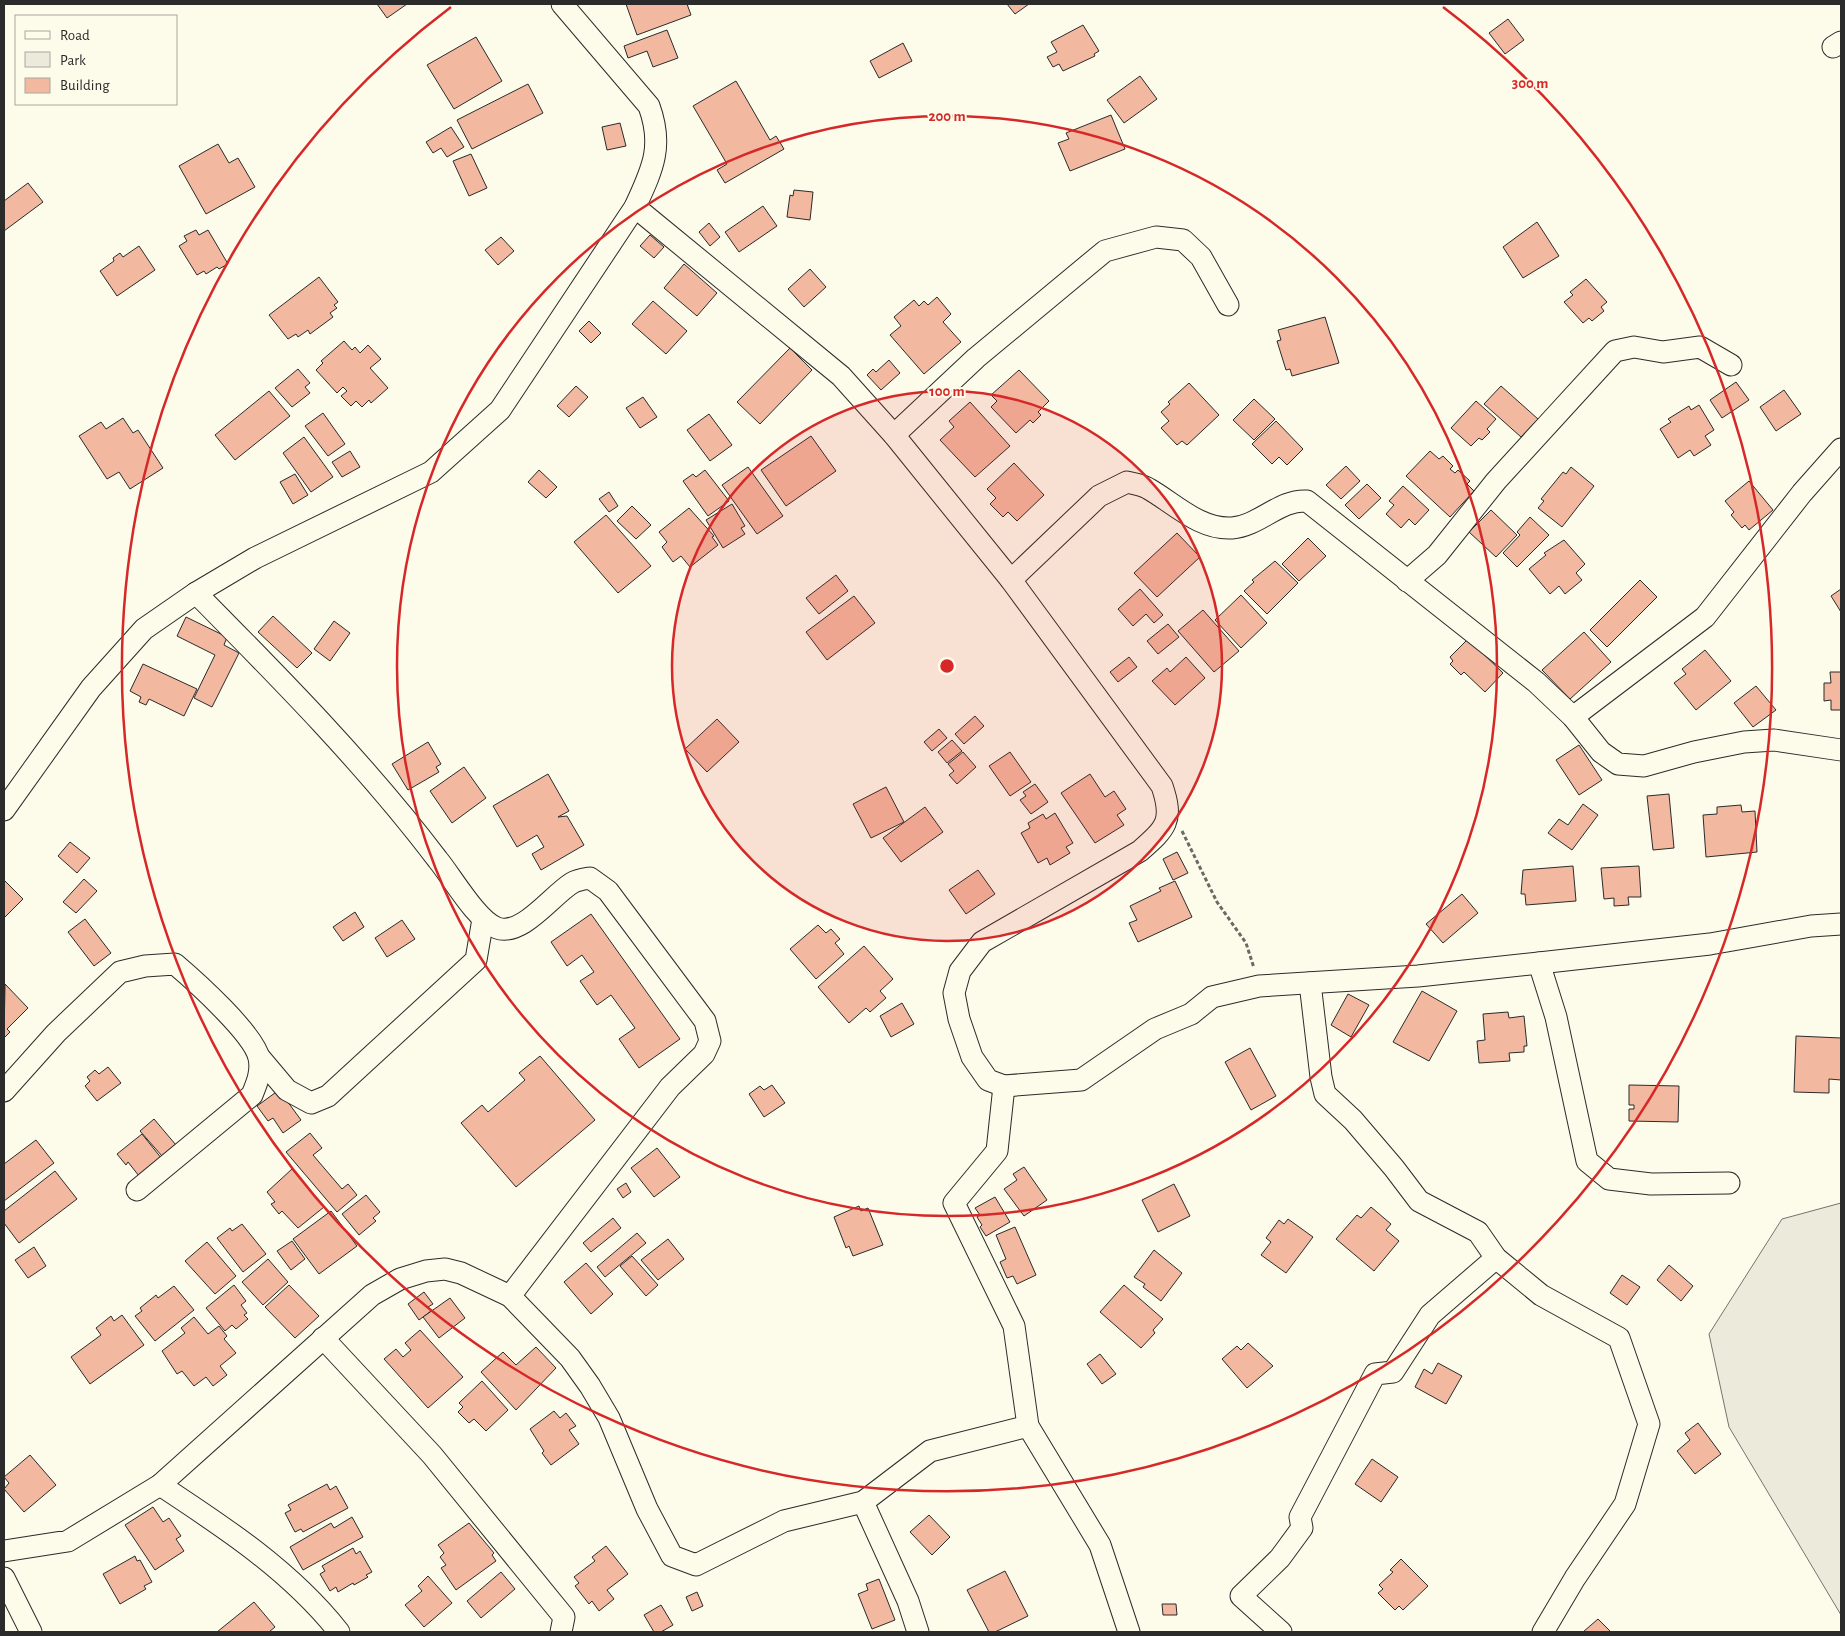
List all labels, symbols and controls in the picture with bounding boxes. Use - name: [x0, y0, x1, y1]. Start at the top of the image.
- legend: [15, 15, 178, 105]
- text: Road: [60, 28, 90, 43]
- text: Park: [60, 53, 86, 68]
- text: 300 m: [1512, 76, 1548, 91]
- text: Building: [60, 78, 110, 93]
- text: 200 m: [928, 109, 966, 124]
- text: 100 m: [929, 384, 965, 399]
- centre of rings: [938, 657, 956, 675]

